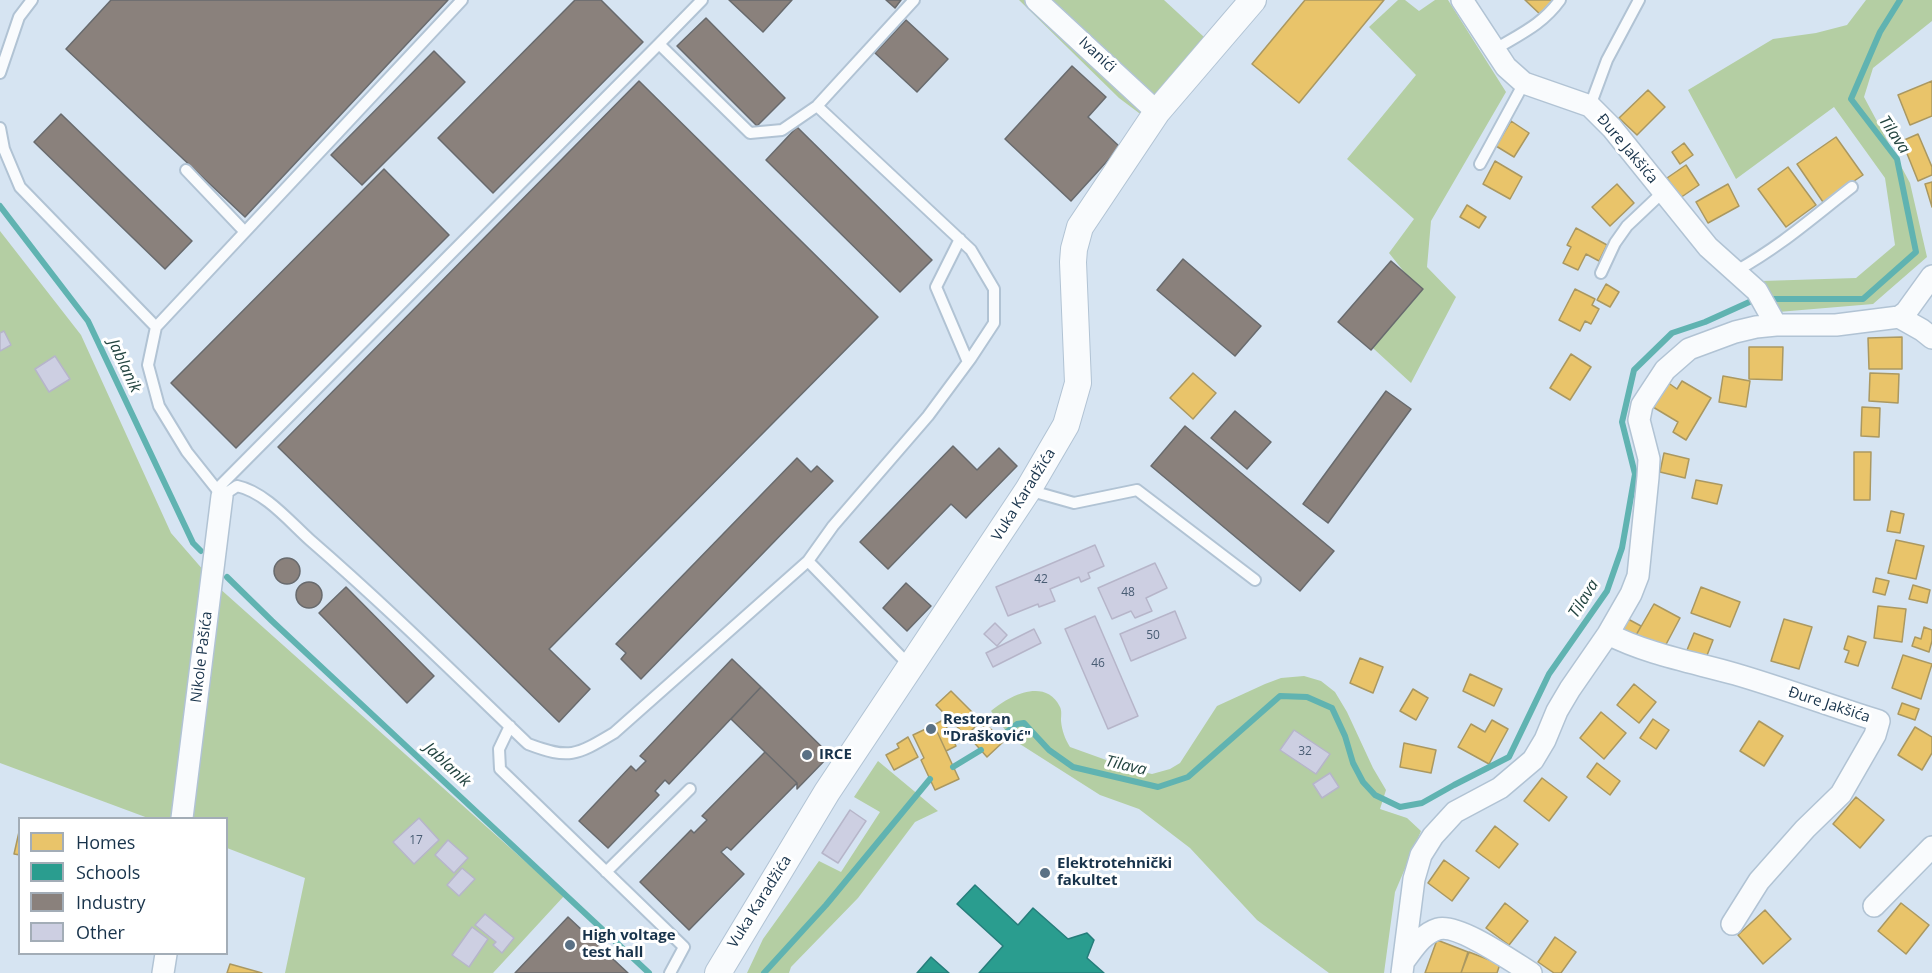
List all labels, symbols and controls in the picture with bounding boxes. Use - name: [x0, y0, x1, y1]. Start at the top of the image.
- street label: Ivanići: [1075, 33, 1119, 77]
- street label: Đure Jakšića: [1593, 111, 1661, 187]
- water label: Tilava: [1874, 112, 1914, 158]
- water label: Jablanik: [103, 336, 145, 396]
- street label: Vuka Karadžića: [988, 445, 1060, 545]
- house number: 42: [1034, 573, 1048, 587]
- water label: Tilava: [1565, 576, 1603, 622]
- house number: 48: [1121, 586, 1135, 600]
- street label: Nikole Pašića: [187, 610, 217, 704]
- house number: 50: [1146, 629, 1160, 643]
- house number: 46: [1091, 657, 1105, 671]
- street label: Đure Jakšića: [1786, 683, 1872, 727]
- place label: Restoran "Drašković": [943, 711, 1031, 746]
- marker: Restoran "Drašković": [924, 722, 938, 736]
- water label: Jablanik: [420, 739, 474, 791]
- house number: 32: [1298, 745, 1312, 759]
- place label: IRCE: [819, 746, 852, 764]
- marker: IRCE: [800, 748, 814, 762]
- water label: Tilava: [1104, 752, 1148, 780]
- legend: [18, 817, 228, 955]
- text: Homes: [76, 830, 135, 854]
- house number: 17: [409, 834, 423, 848]
- street label: Vuka Karadžića: [724, 852, 796, 952]
- place label: Elektrotehnički fakultet: [1057, 855, 1172, 890]
- text: Schools: [76, 860, 140, 884]
- marker: Elektrotehnički fakultet: [1038, 866, 1052, 880]
- text: Industry: [76, 890, 146, 914]
- text: Other: [76, 920, 125, 944]
- place label: High voltage test hall: [582, 927, 676, 962]
- marker: High voltage test hall: [563, 938, 577, 952]

